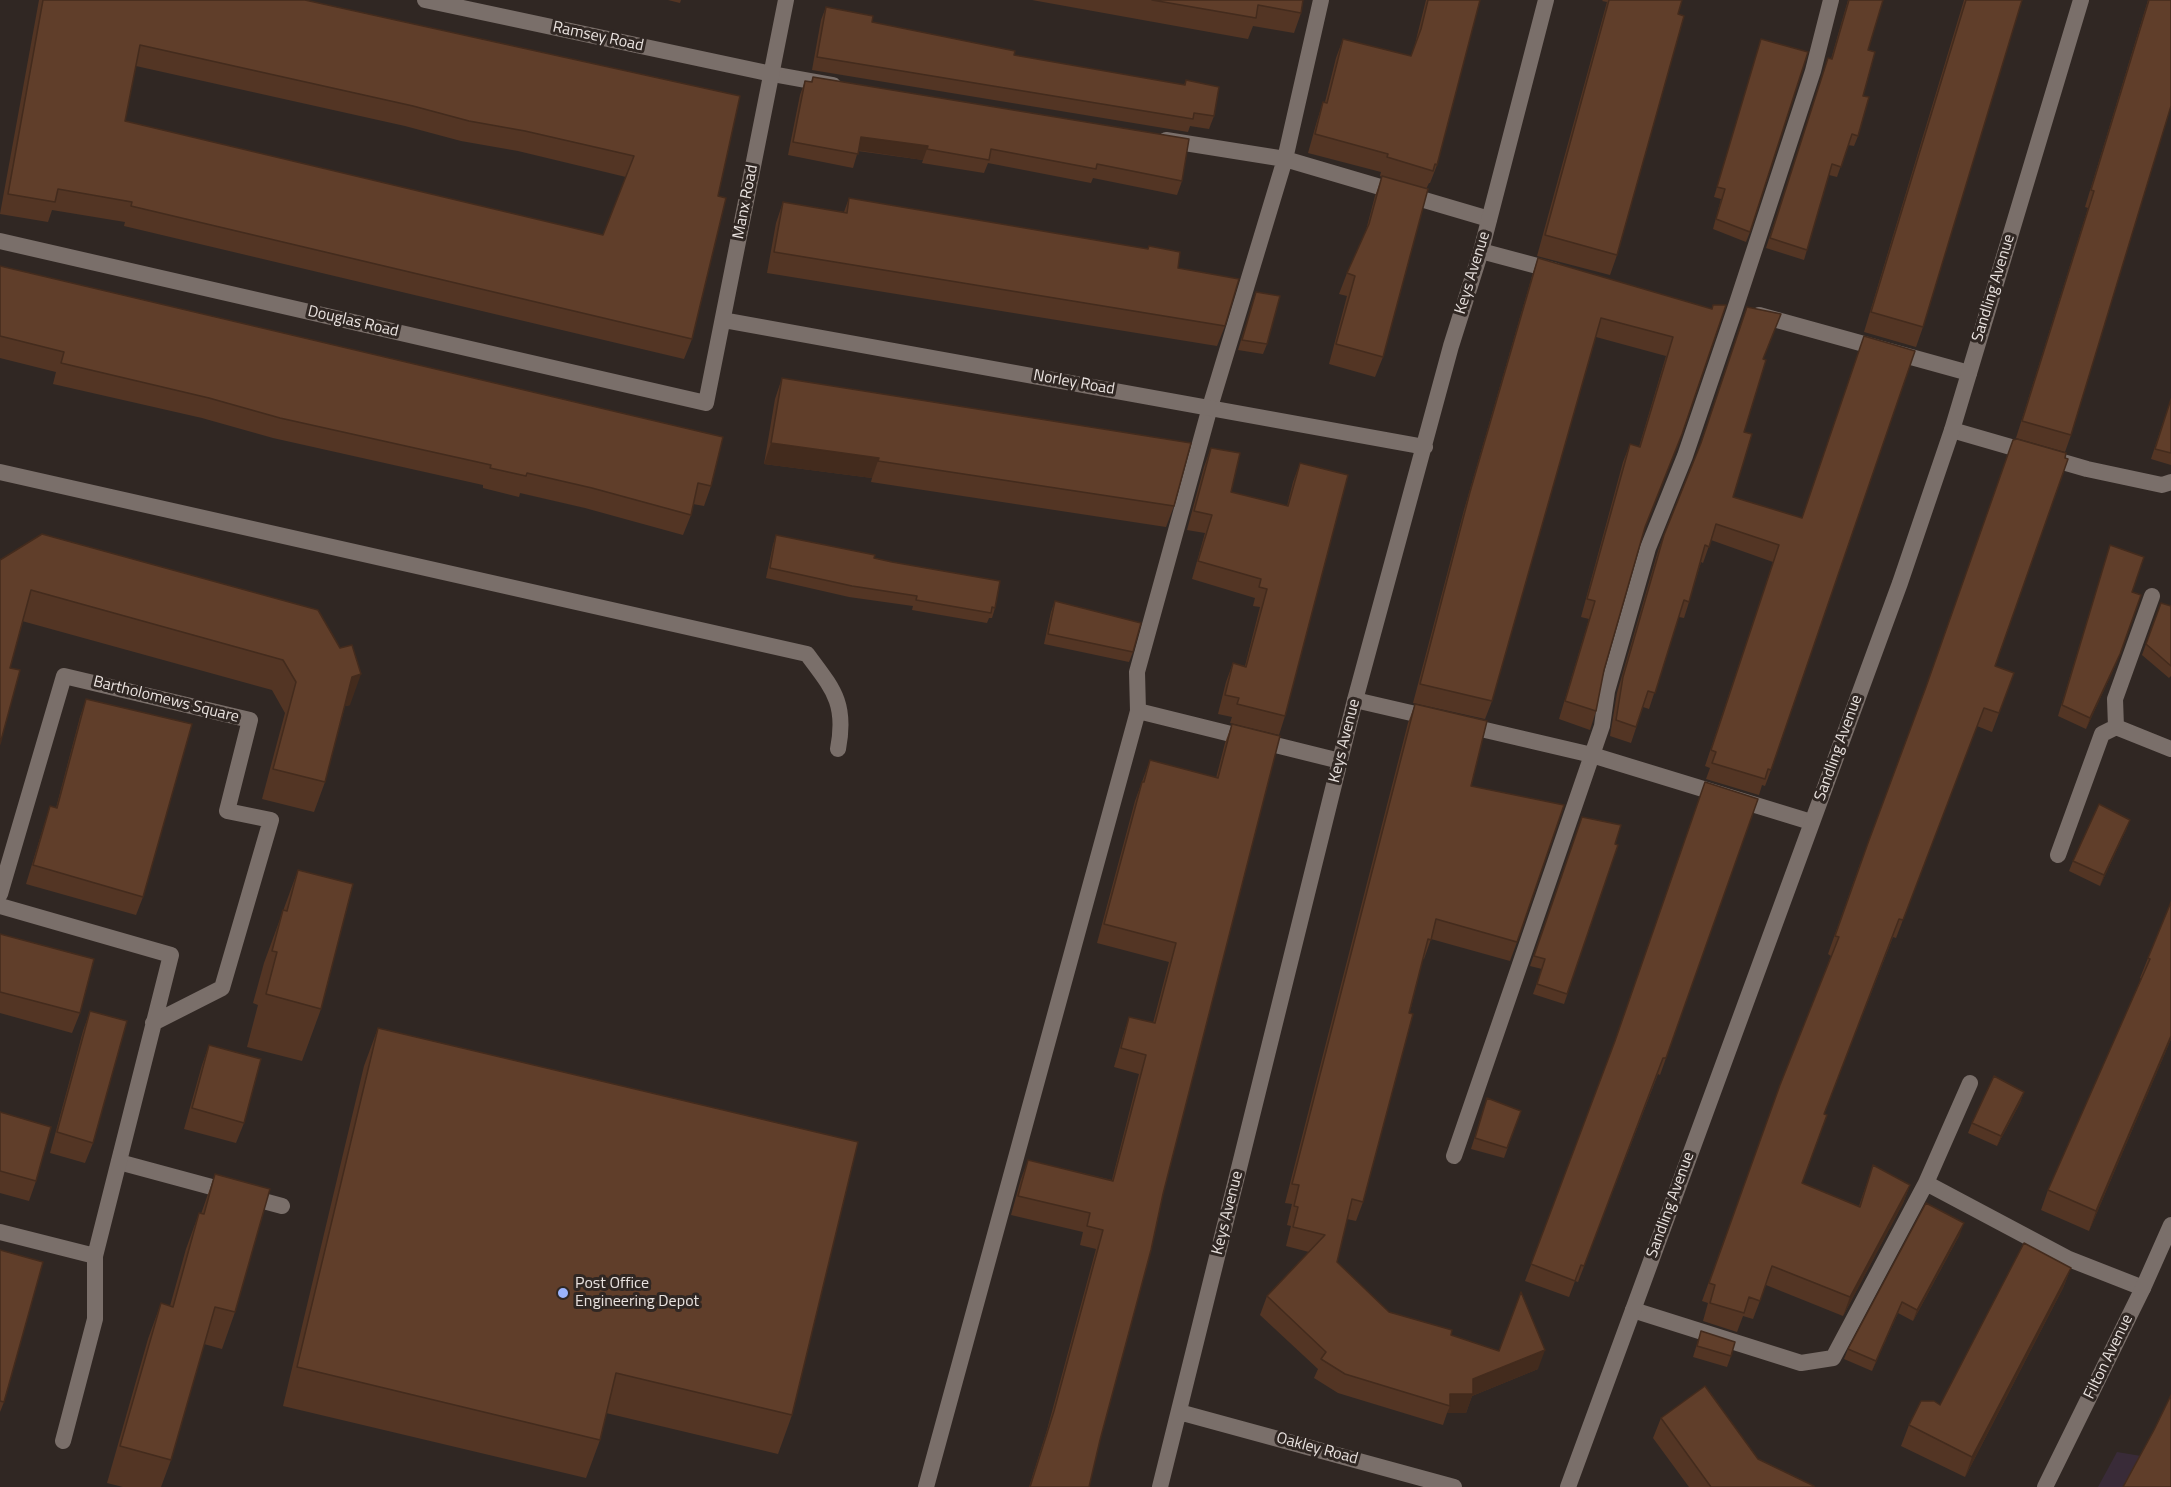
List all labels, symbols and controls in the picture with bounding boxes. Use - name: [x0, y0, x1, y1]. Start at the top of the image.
- street label: Ramsey Road: [551, 18, 645, 56]
- street label: Manx Road: [729, 163, 763, 241]
- street label: Keys Avenue: [1451, 229, 1495, 317]
- street label: Sandling Avenue: [1969, 232, 2019, 344]
- street label: Douglas Road: [306, 302, 400, 342]
- street label: Norley Road: [1032, 366, 1116, 400]
- street label: Bartholomews Square: [91, 673, 241, 727]
- street label: Sandling Avenue: [1811, 692, 1867, 804]
- street label: Keys Avenue: [1325, 697, 1365, 785]
- street label: Sandling Avenue: [1643, 1149, 1699, 1261]
- street label: Keys Avenue: [1208, 1169, 1248, 1257]
- place label: Post Office Engineering Depot: [575, 1274, 699, 1312]
- marker: Post Office Engineering Depot: [556, 1286, 570, 1300]
- street label: Filton Avenue: [2080, 1312, 2138, 1402]
- street label: Oakley Road: [1274, 1429, 1360, 1469]

